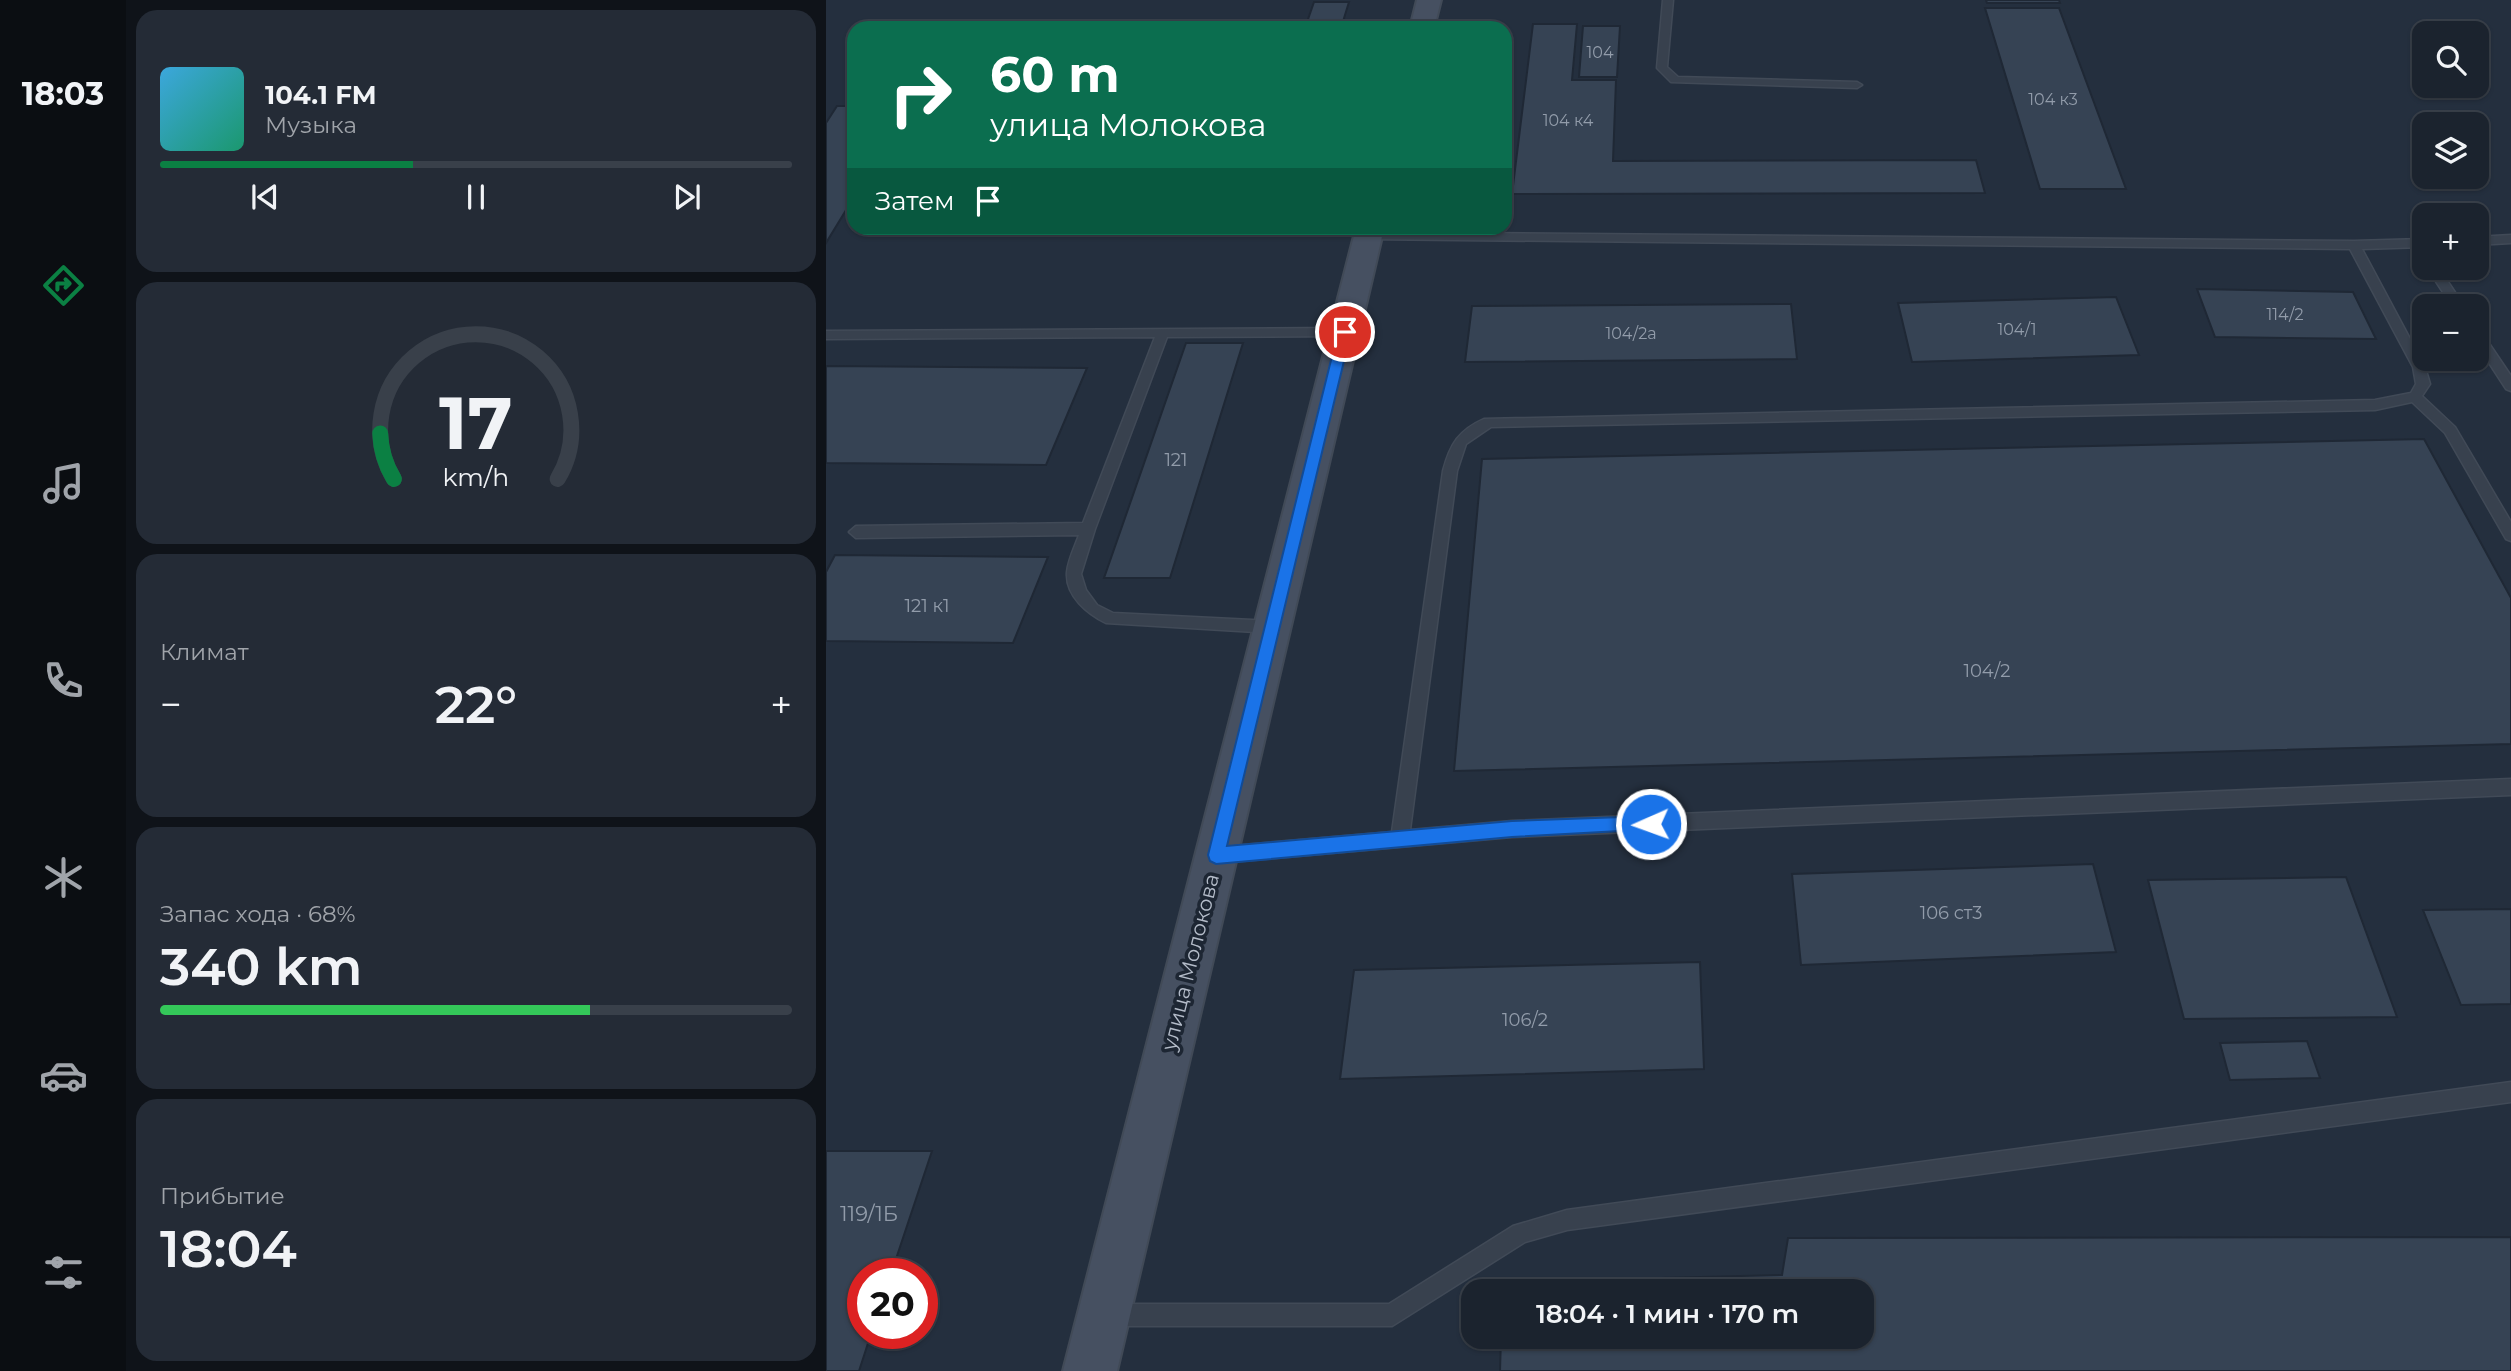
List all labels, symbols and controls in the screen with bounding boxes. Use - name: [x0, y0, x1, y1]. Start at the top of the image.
- map controls: [2412, 21, 2489, 371]
- button: search: [2412, 21, 2489, 98]
- house number: 104: [1587, 43, 1614, 62]
- text: 60 m: [990, 45, 1120, 104]
- icon: right: [875, 49, 966, 140]
- text: 18:03: [22, 74, 104, 113]
- text: 104.1 FM: [265, 79, 377, 111]
- house number: 104 к3: [2028, 90, 2078, 109]
- text: улица Молокова: [990, 105, 1266, 144]
- text: Музыка: [265, 111, 357, 139]
- house number: 104 к4: [1543, 111, 1594, 130]
- button: layers: [2412, 112, 2489, 189]
- icon: previous: [246, 178, 284, 216]
- icon: pause: [457, 178, 495, 216]
- icon: next: [668, 178, 706, 216]
- icon: arrive: [969, 182, 1007, 220]
- text: Затем: [875, 185, 955, 217]
- button: +: [2412, 203, 2489, 280]
- icon: directions: [39, 261, 88, 310]
- button: −: [2412, 294, 2489, 371]
- pin: [1315, 302, 1375, 362]
- house number: 114/2: [2266, 305, 2304, 324]
- icon: arrive: [1326, 313, 1364, 351]
- house number: 104/1: [1997, 320, 2037, 339]
- house number: 104/2а: [1605, 324, 1657, 343]
- text: 17: [439, 380, 513, 468]
- house number: 121: [1164, 449, 1188, 471]
- icon: music: [39, 459, 88, 508]
- text: km/h: [443, 462, 509, 492]
- house number: 121 к1: [905, 595, 949, 617]
- text: Климат: [160, 638, 249, 666]
- icon: phone: [39, 656, 88, 705]
- house number: 104/2: [1963, 660, 2011, 682]
- text: 22°: [435, 673, 517, 736]
- text: −: [160, 681, 182, 728]
- text: +: [770, 681, 792, 728]
- position arrow: [1614, 787, 1688, 861]
- icon: climate: [39, 853, 88, 902]
- street label: улица Молокова: [1156, 871, 1224, 1054]
- text: Запас хода · 68%: [160, 900, 356, 928]
- house number: 106 ст3: [1920, 902, 1982, 924]
- text: 340 km: [160, 935, 362, 998]
- house number: 106/2: [1502, 1009, 1548, 1031]
- icon: car: [39, 1051, 88, 1100]
- text: Прибытие: [160, 1182, 285, 1210]
- house number: 119/1Б: [840, 1201, 898, 1226]
- text: 18:04: [160, 1217, 297, 1280]
- icon: filters: [39, 1248, 88, 1297]
- speed limit sign: 20: [847, 1258, 938, 1349]
- text: 18:04 · 1 мин · 170 m: [1536, 1298, 1799, 1330]

